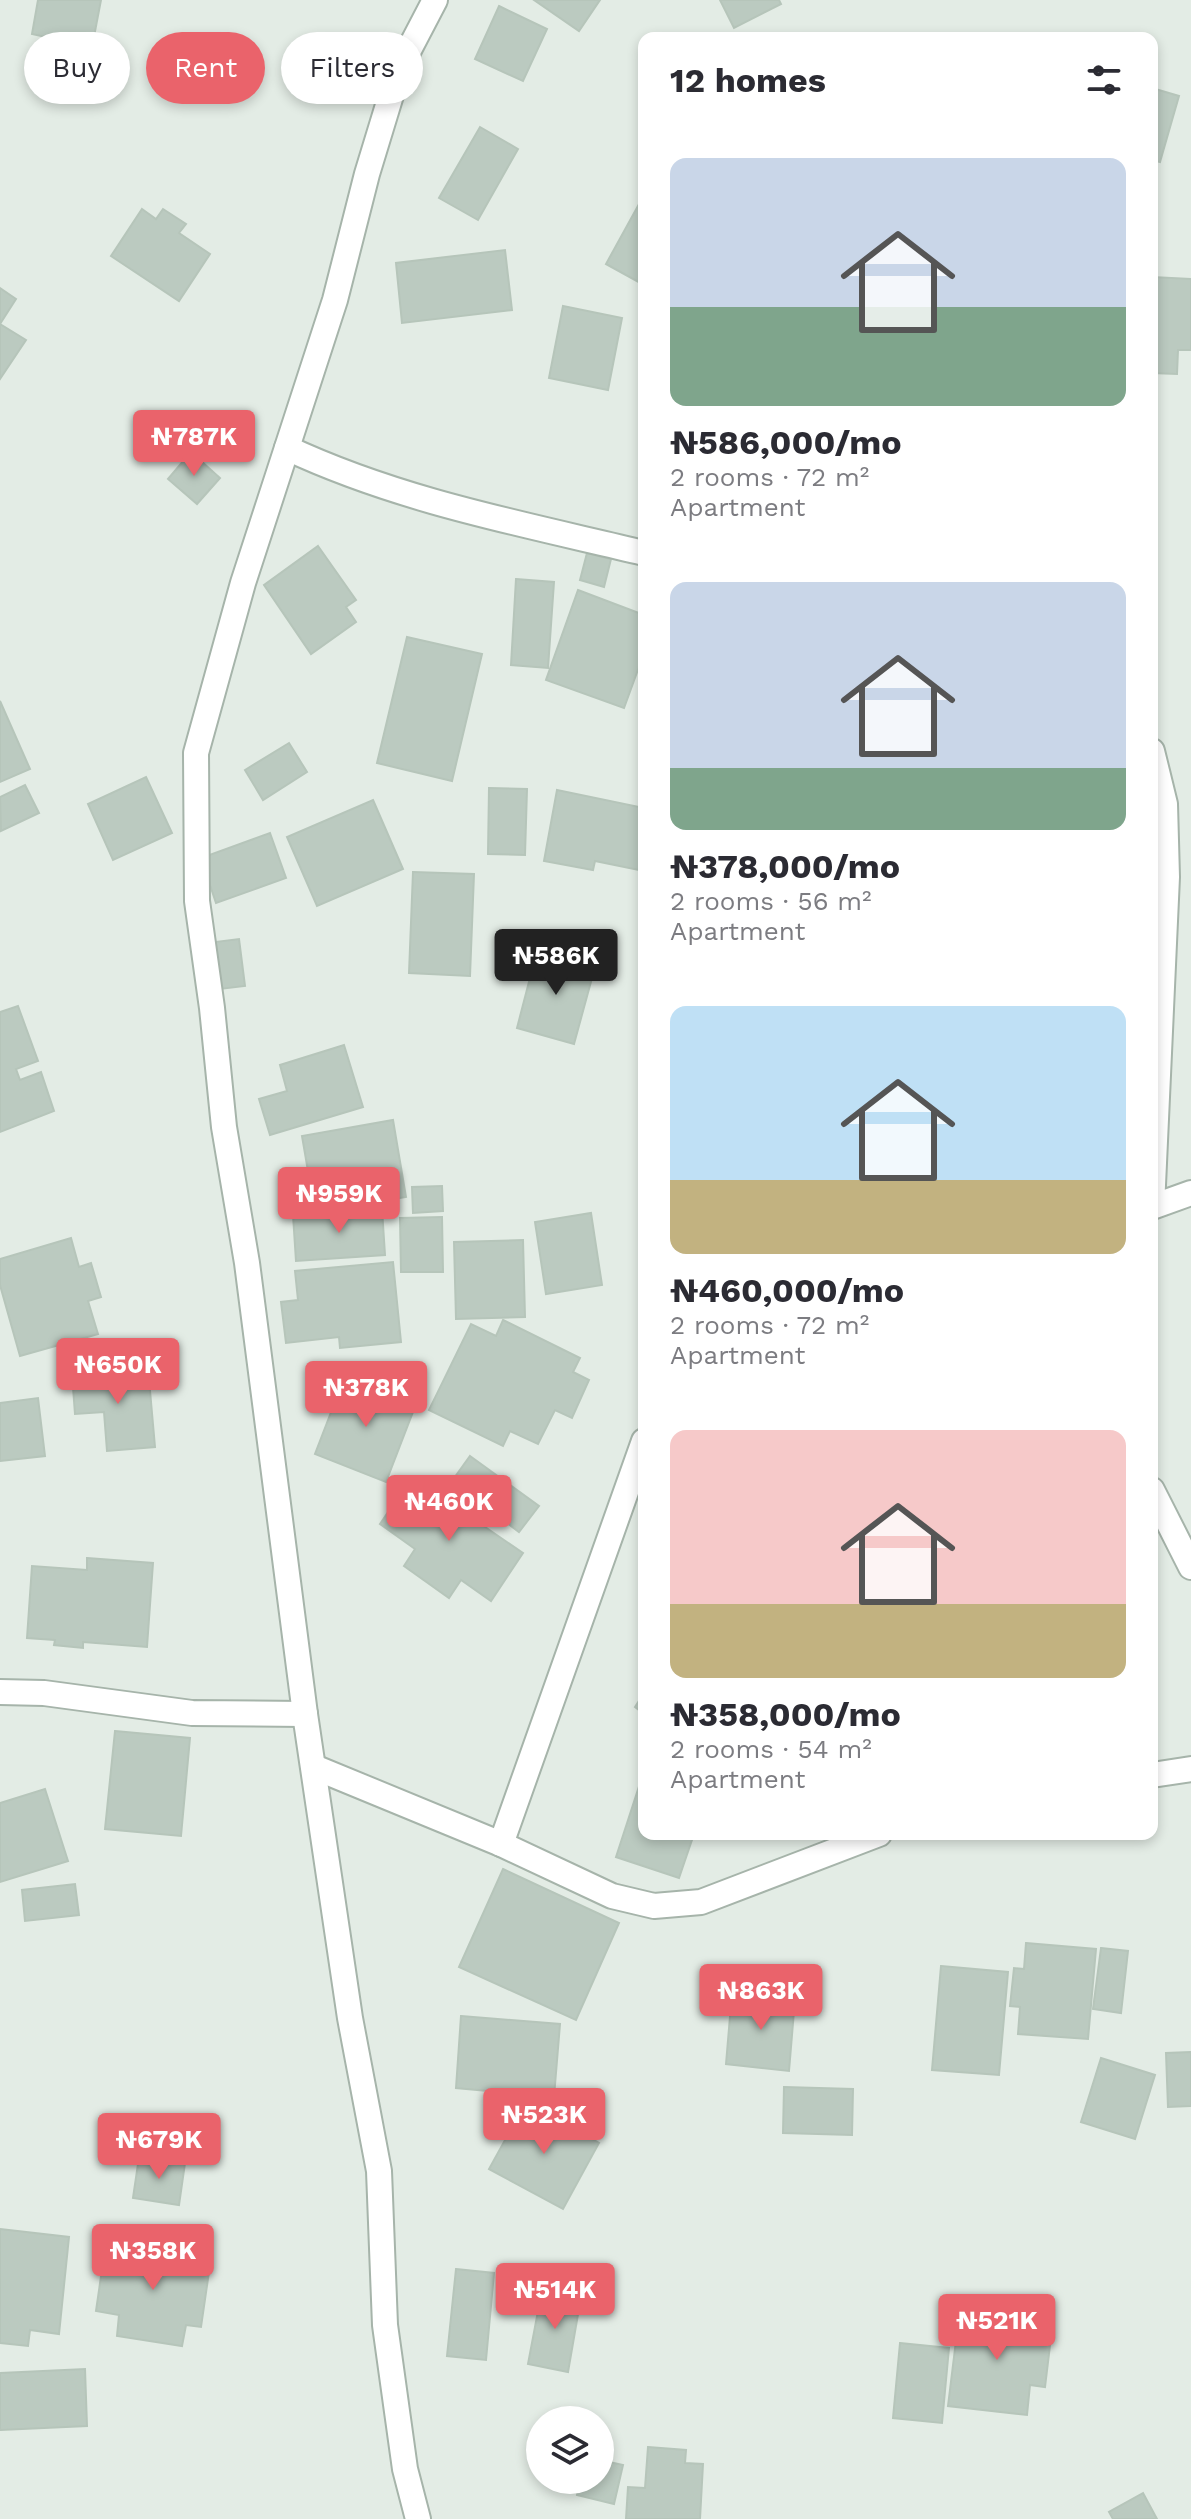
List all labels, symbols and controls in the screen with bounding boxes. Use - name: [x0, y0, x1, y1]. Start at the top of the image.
- chip: Buy: [24, 32, 130, 104]
- chip: Rent: [146, 32, 265, 104]
- chip: Filters: [281, 32, 423, 104]
- icon: filters: [1082, 58, 1126, 102]
- text: 12 homes: [670, 60, 826, 100]
- icon: home: [826, 210, 970, 354]
- pin: ₦787K: [138, 410, 250, 478]
- text: ₦787K: [151, 421, 237, 451]
- text: ₦586,000/mo: [670, 422, 902, 462]
- text: 2 rooms · 72 m²: [670, 462, 869, 492]
- text: Apartment: [670, 492, 806, 522]
- icon: home: [826, 634, 970, 778]
- text: ₦378,000/mo: [670, 846, 900, 886]
- text: 2 rooms · 56 m²: [670, 886, 872, 916]
- text: Apartment: [670, 916, 806, 946]
- pin: ₦586K: [500, 929, 612, 997]
- text: ₦586K: [513, 940, 599, 970]
- icon: home: [826, 1058, 970, 1202]
- pin: ₦959K: [283, 1167, 395, 1235]
- text: ₦959K: [296, 1178, 382, 1208]
- text: ₦460,000/mo: [670, 1270, 904, 1310]
- text: 2 rooms · 72 m²: [670, 1310, 869, 1340]
- pin: ₦650K: [62, 1338, 174, 1406]
- text: Apartment: [670, 1340, 806, 1370]
- text: ₦650K: [74, 1349, 162, 1379]
- pin: ₦378K: [310, 1361, 422, 1429]
- text: ₦378K: [323, 1372, 409, 1402]
- pin: ₦460K: [393, 1475, 505, 1543]
- icon: home: [826, 1482, 970, 1626]
- text: ₦460K: [405, 1486, 493, 1516]
- text: ₦358,000/mo: [670, 1694, 901, 1734]
- text: 2 rooms · 54 m²: [670, 1734, 872, 1764]
- text: Apartment: [670, 1764, 806, 1794]
- pin: ₦863K: [705, 1964, 817, 2032]
- text: ₦863K: [717, 1975, 805, 2005]
- pin: ₦523K: [488, 2088, 600, 2156]
- text: ₦523K: [501, 2099, 587, 2129]
- pin: ₦679K: [103, 2113, 215, 2181]
- text: ₦679K: [116, 2124, 202, 2154]
- pin: ₦358K: [97, 2224, 209, 2292]
- text: ₦358K: [110, 2235, 196, 2265]
- pin: ₦514K: [499, 2263, 611, 2331]
- text: ₦514K: [514, 2274, 596, 2304]
- pin: ₦521K: [941, 2294, 1053, 2362]
- text: ₦521K: [956, 2305, 1038, 2335]
- map controls: [526, 2406, 614, 2494]
- button: layers: [526, 2406, 614, 2494]

